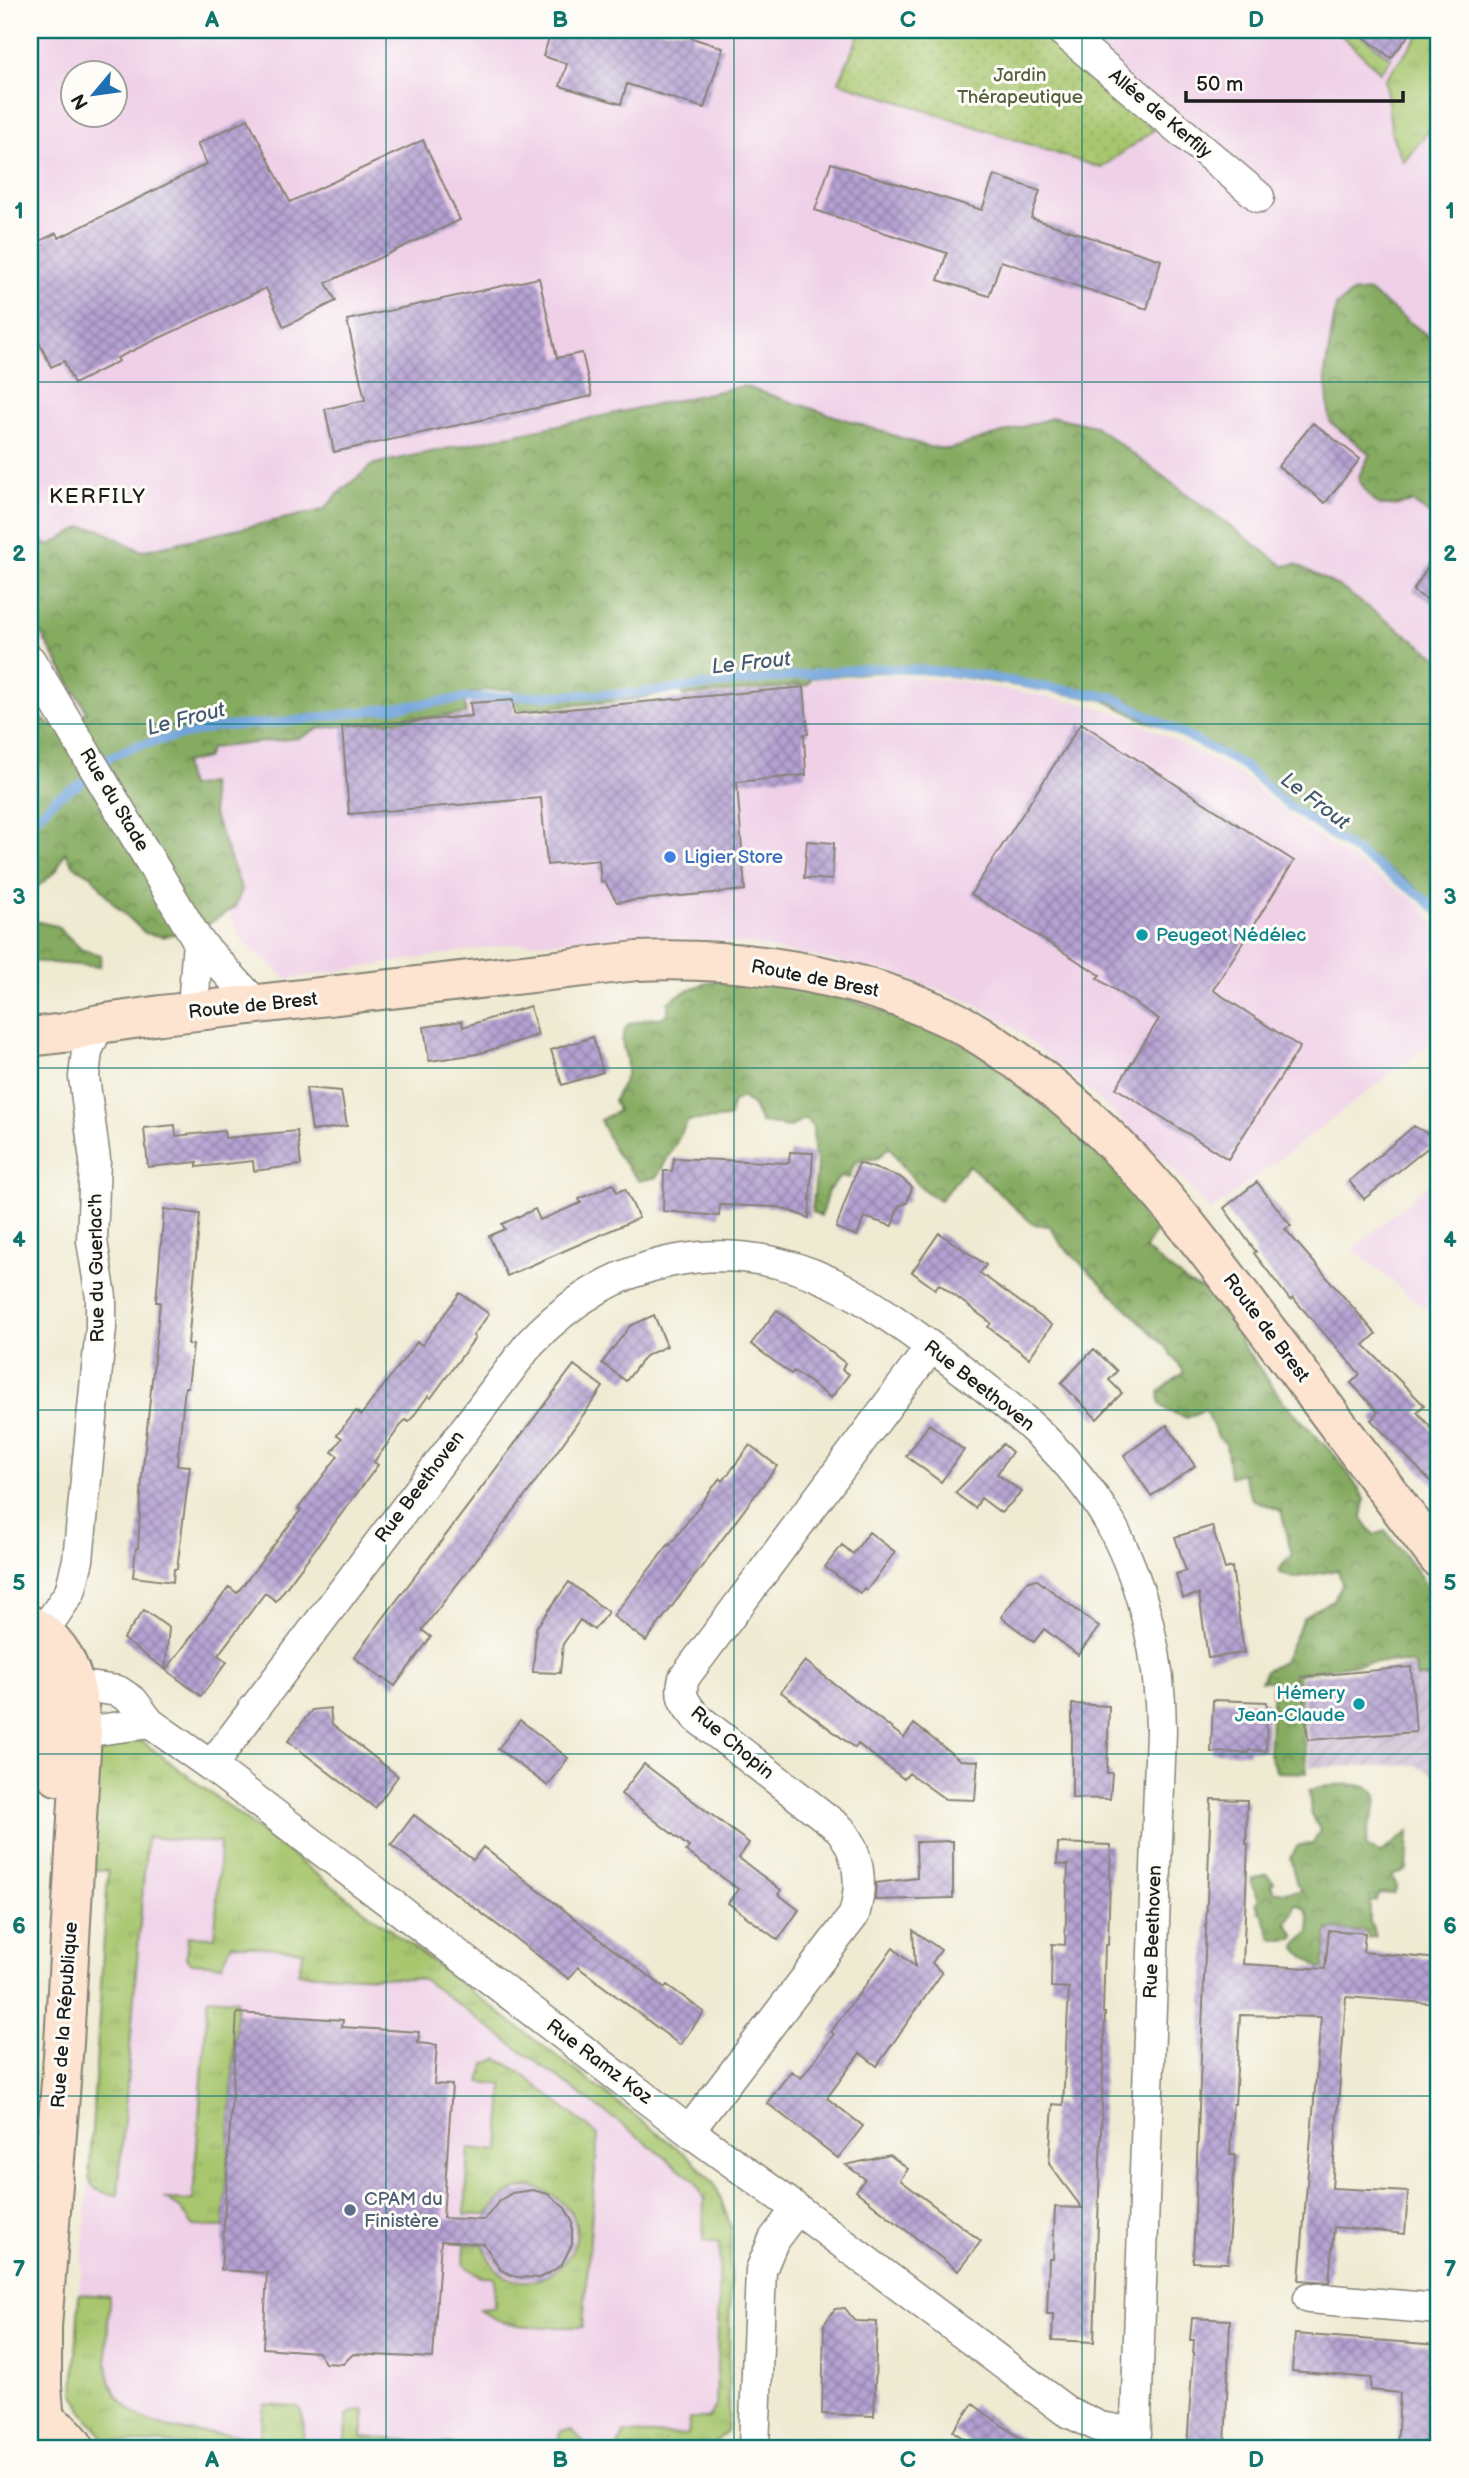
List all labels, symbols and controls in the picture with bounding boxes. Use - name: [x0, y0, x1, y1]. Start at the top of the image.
- text: A: [204, 6, 220, 34]
- text: B: [552, 6, 568, 34]
- text: C: [900, 6, 916, 34]
- text: D: [1248, 6, 1264, 34]
- north arrow: [60, 60, 130, 130]
- scale bar: [1186, 60, 1402, 104]
- park label: Jardin Thérapeutique: [957, 64, 1083, 109]
- street label: Allée de Kerfily: [1104, 64, 1216, 164]
- text: 50 m: [1196, 72, 1243, 97]
- text: N: [67, 90, 94, 113]
- text: 1: [14, 197, 24, 225]
- text: 1: [1445, 197, 1455, 225]
- district label: KERFILY: [49, 484, 147, 509]
- text: 2: [12, 540, 26, 568]
- text: 2: [1443, 540, 1457, 568]
- water label: Le Frout: [710, 646, 792, 680]
- water label: Le Frout: [144, 697, 228, 741]
- street label: Rue du Stade: [74, 744, 154, 856]
- water label: Le Frout: [1276, 767, 1355, 835]
- place label: Ligier Store: [684, 846, 783, 869]
- marker: Ligier Store: [662, 849, 678, 865]
- text: 3: [12, 883, 26, 911]
- text: 3: [1443, 883, 1457, 911]
- place label: Peugeot Nédélec: [1156, 924, 1306, 947]
- marker: Peugeot Nédélec: [1134, 927, 1150, 943]
- street label: Route de Brest: [749, 955, 881, 1003]
- street label: Route de Brest: [187, 988, 319, 1024]
- street label: Rue du Guerlac'h: [84, 1193, 110, 1343]
- text: 4: [12, 1226, 26, 1254]
- text: 4: [1443, 1226, 1457, 1254]
- street label: Route de Brest: [1218, 1269, 1314, 1387]
- street label: Rue Beethoven: [919, 1336, 1039, 1436]
- street label: Rue Beethoven: [371, 1427, 469, 1547]
- text: 5: [12, 1569, 26, 1597]
- text: 5: [1443, 1569, 1457, 1597]
- place label: Hémery Jean-Claude: [1235, 1682, 1345, 1727]
- marker: Hémery Jean-Claude: [1351, 1696, 1367, 1712]
- street label: Rue Chopin: [686, 1702, 778, 1784]
- street label: Rue Beethoven: [1139, 1865, 1167, 1999]
- text: 6: [12, 1912, 26, 1940]
- text: 6: [1443, 1912, 1457, 1940]
- street label: Rue de la République: [47, 1921, 83, 2109]
- street label: Rue Ramz Koz: [542, 2015, 657, 2110]
- place label: CPAM du Finistère: [364, 2188, 443, 2233]
- marker: CPAM du Finistère: [342, 2202, 358, 2218]
- text: 7: [13, 2255, 26, 2283]
- text: 7: [1444, 2255, 1457, 2283]
- text: A: [204, 2446, 220, 2474]
- text: B: [552, 2446, 568, 2474]
- text: C: [900, 2446, 916, 2474]
- text: D: [1248, 2446, 1264, 2474]

